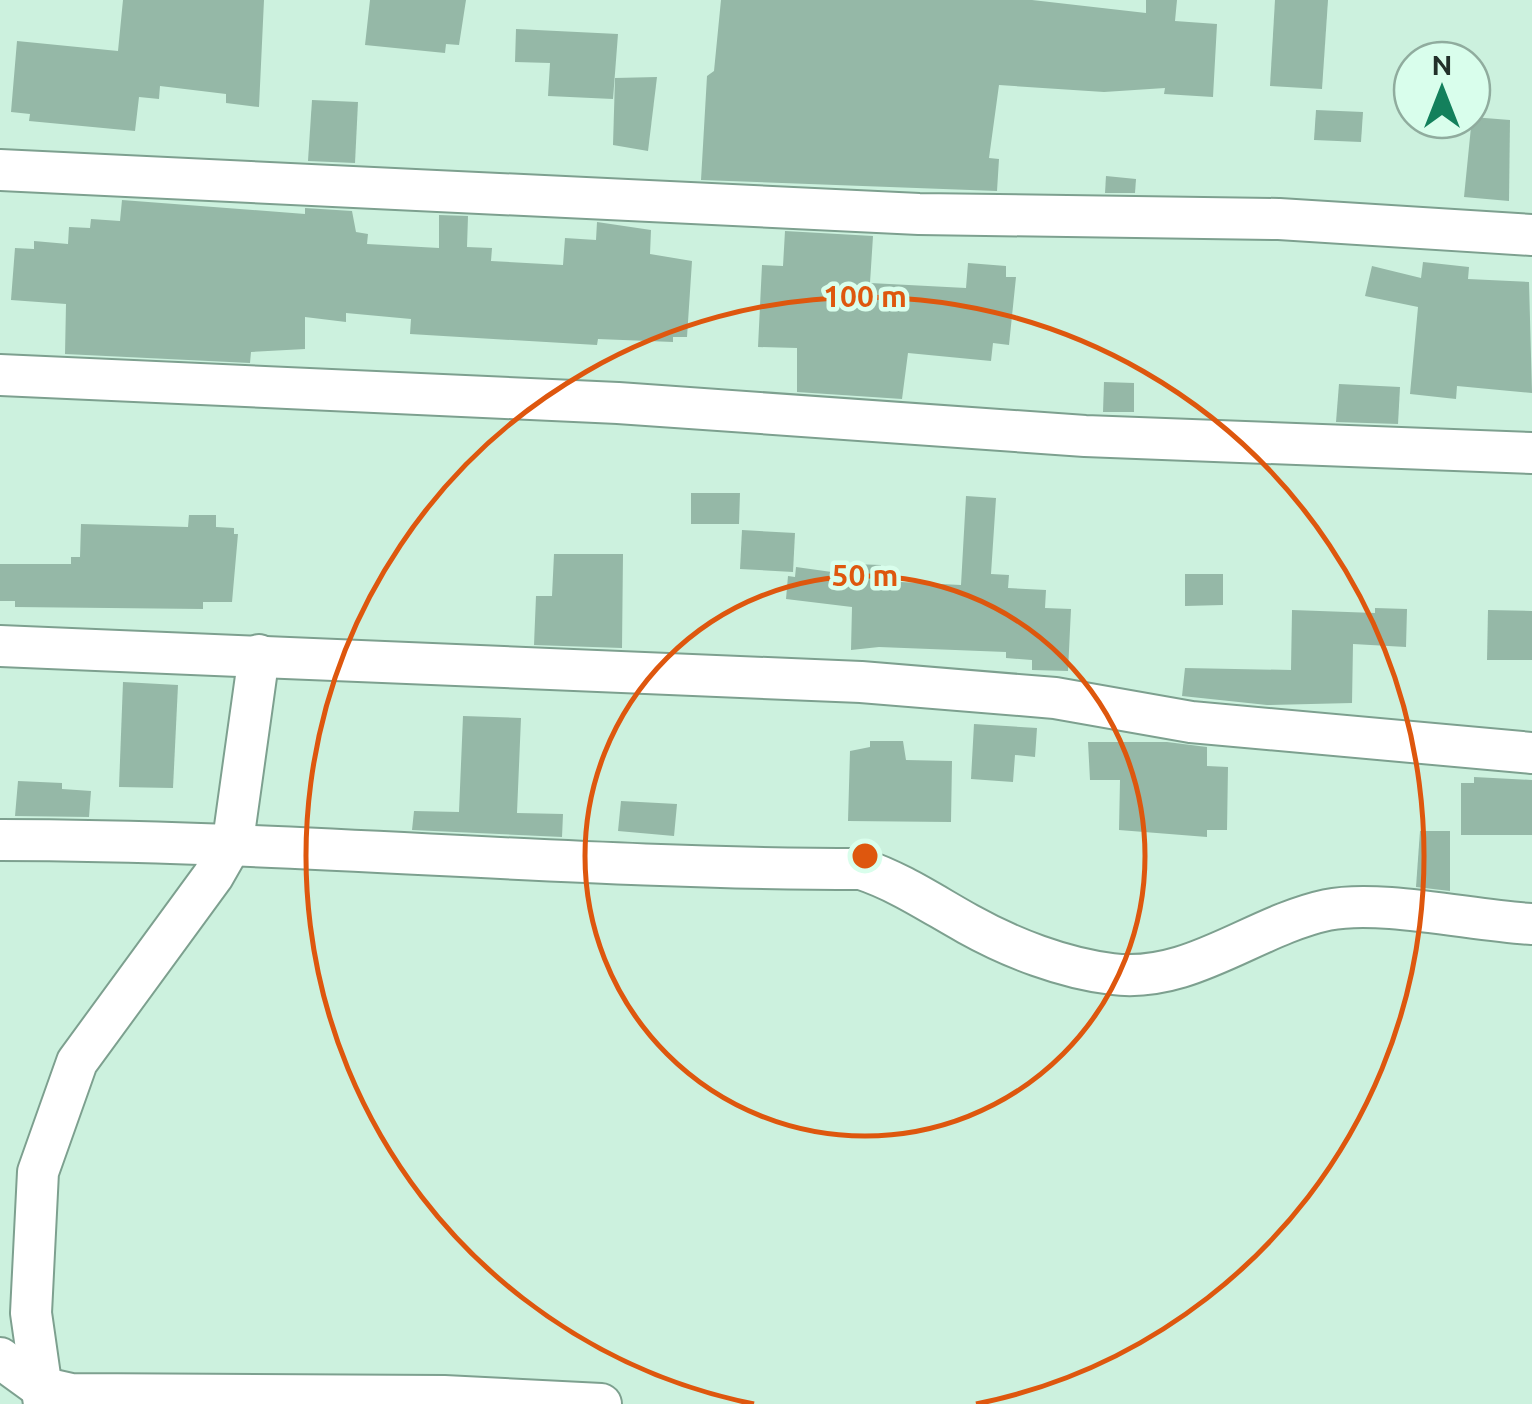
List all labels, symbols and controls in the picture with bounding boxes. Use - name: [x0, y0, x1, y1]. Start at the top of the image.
- north arrow: [1392, 40, 1492, 140]
- text: N: [1432, 49, 1452, 80]
- text: 100 m: [823, 279, 907, 313]
- text: 50 m: [832, 558, 898, 592]
- centre of rings: [847, 838, 883, 874]

